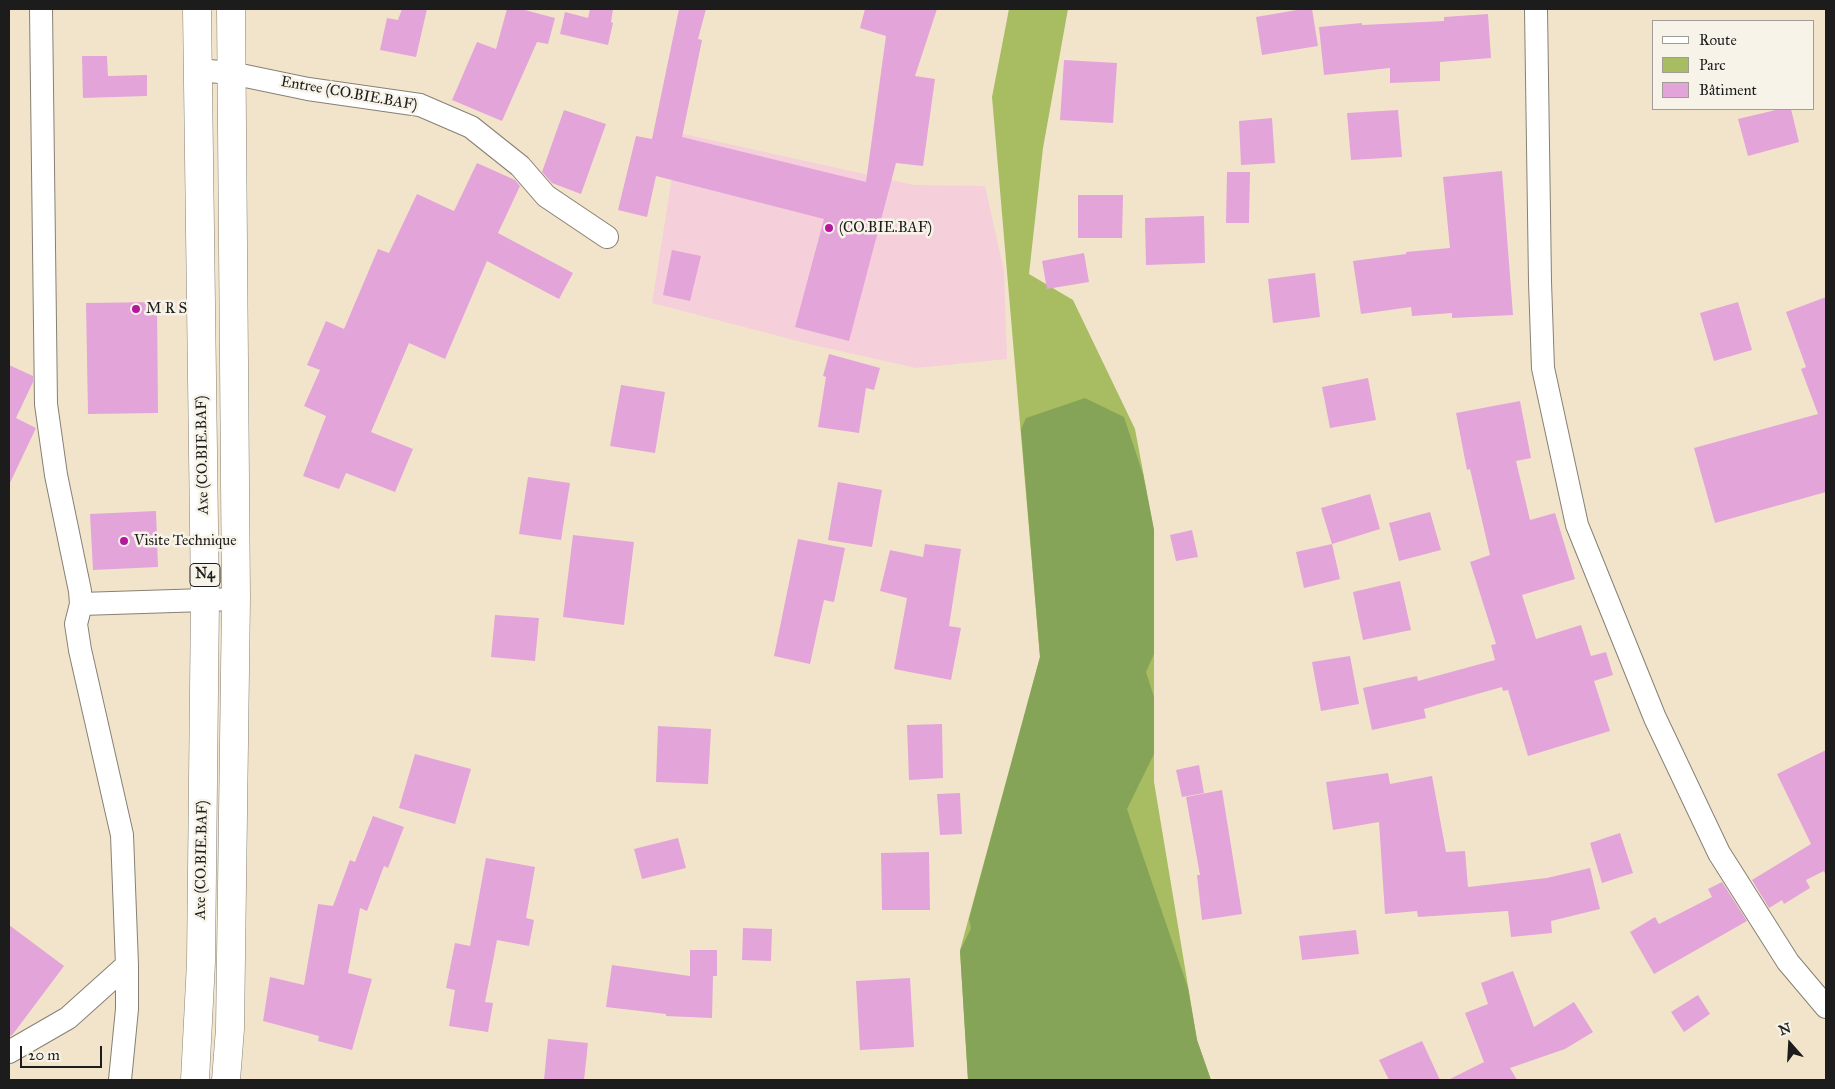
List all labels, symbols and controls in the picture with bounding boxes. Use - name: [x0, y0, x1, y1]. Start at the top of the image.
- legend: [1652, 20, 1815, 110]
- text: Route: [1699, 31, 1737, 49]
- text: Parc: [1699, 56, 1726, 74]
- street label: Entree (CO.BIE.BAF): [279, 73, 419, 115]
- text: Bâtiment: [1699, 81, 1757, 99]
- place label: (CO.BIE.BAF): [839, 219, 932, 237]
- marker: (CO.BIE.BAF): [823, 222, 835, 234]
- place label: M R S: [146, 300, 187, 318]
- marker: M R S: [130, 303, 142, 315]
- street label: Axe (CO.BIE.BAF): [193, 395, 213, 515]
- place label: Visite Technique: [134, 532, 236, 550]
- marker: Visite Technique: [118, 535, 130, 547]
- road number: N4: [190, 564, 220, 586]
- street label: Axe (CO.BIE.BAF): [192, 800, 212, 920]
- north arrow: [1765, 1019, 1815, 1069]
- text: N: [1777, 1019, 1793, 1039]
- scale bar: [22, 1036, 105, 1068]
- text: 20 m: [28, 1046, 60, 1064]

